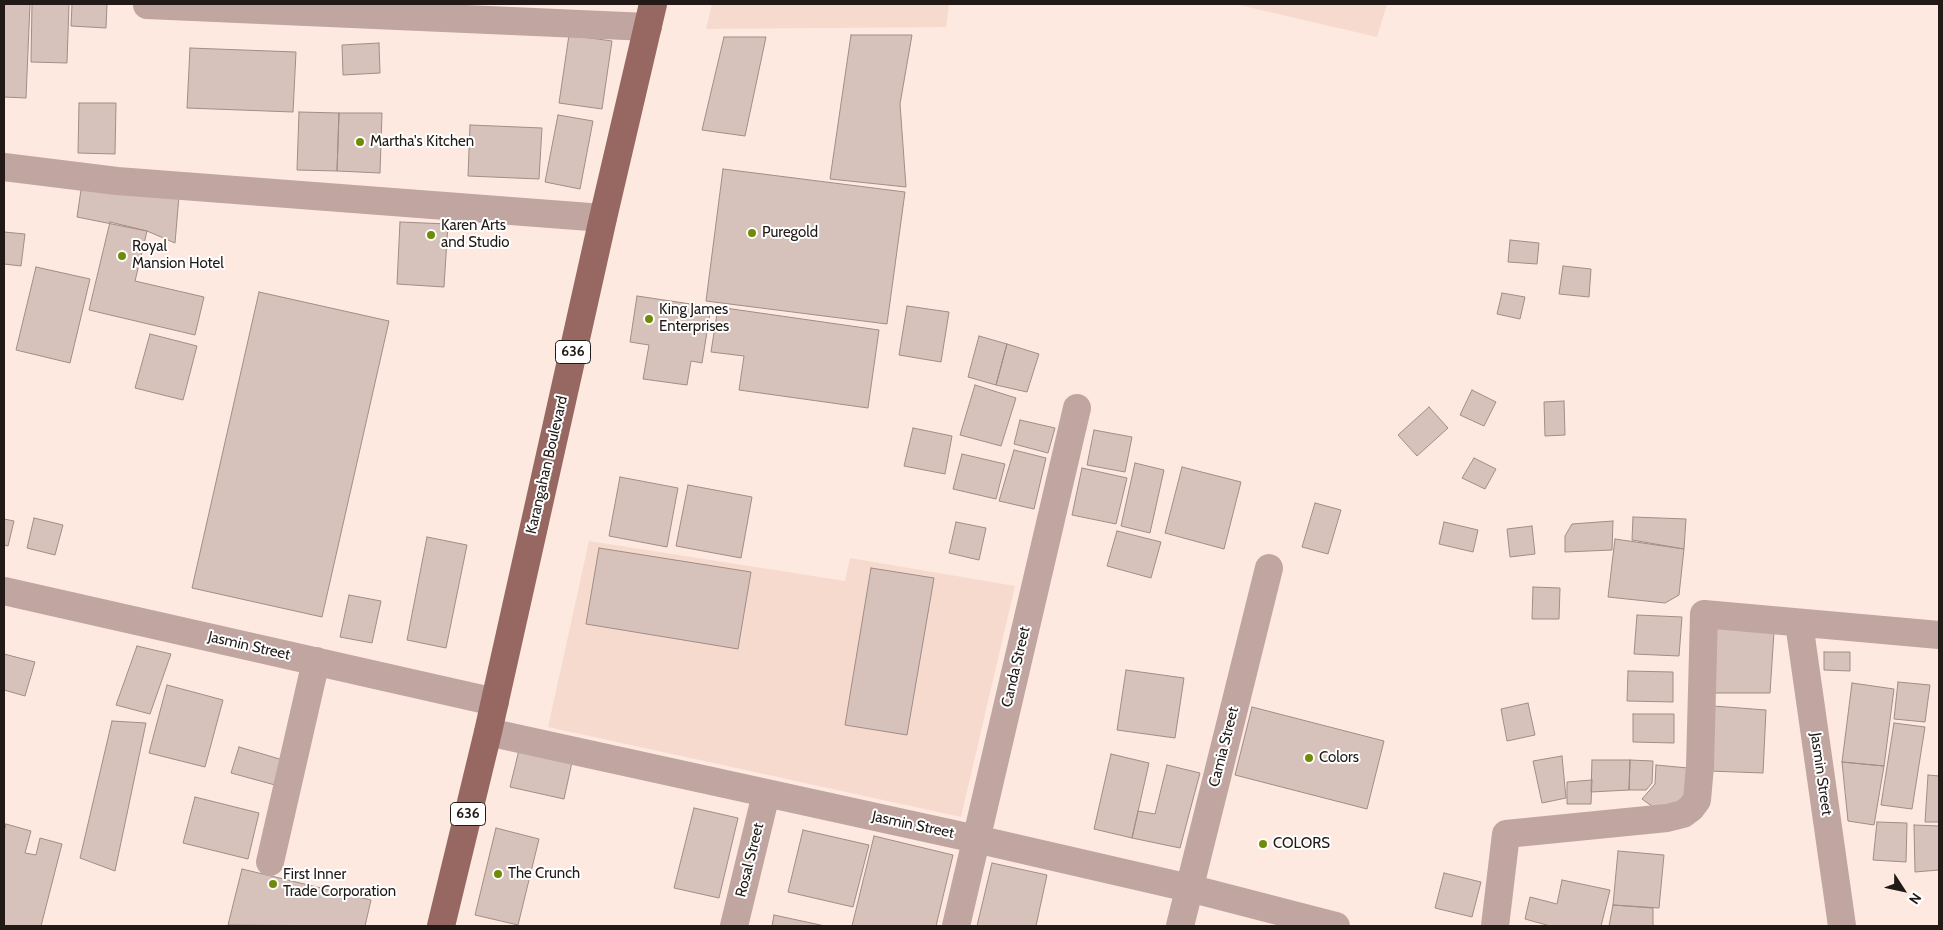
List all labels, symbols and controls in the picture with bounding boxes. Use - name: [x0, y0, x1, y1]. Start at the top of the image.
- place label: Martha's Kitchen: [370, 133, 474, 151]
- marker: Martha's Kitchen: [354, 136, 366, 148]
- place label: Karen Arts and Studio: [441, 217, 509, 252]
- place label: Puregold: [762, 224, 818, 242]
- marker: Puregold: [746, 227, 758, 239]
- marker: Karen Arts and Studio: [425, 229, 437, 241]
- place label: Royal Mansion Hotel: [132, 238, 224, 273]
- marker: Royal Mansion Hotel: [116, 250, 128, 262]
- place label: King James Enterprises: [659, 301, 729, 336]
- marker: King James Enterprises: [643, 313, 655, 325]
- road number: 636: [556, 341, 590, 364]
- street label: Karangahan Boulevard: [522, 394, 572, 536]
- street label: Canda Street: [998, 625, 1034, 709]
- street label: Jasmin Street: [206, 628, 292, 664]
- street label: Camia Street: [1205, 705, 1243, 789]
- street label: Jasmin Street: [1806, 731, 1836, 817]
- place label: Colors: [1319, 749, 1359, 767]
- marker: Colors: [1303, 752, 1315, 764]
- road number: 636: [450, 802, 486, 826]
- street label: Jasmin Street: [870, 807, 956, 843]
- street label: Rosal Street: [732, 821, 768, 899]
- place label: COLORS: [1273, 835, 1330, 853]
- marker: COLORS: [1257, 838, 1269, 850]
- place label: The Crunch: [508, 865, 580, 883]
- north arrow: [1878, 865, 1928, 915]
- place label: First Inner Trade Corporation: [283, 866, 396, 901]
- marker: The Crunch: [492, 868, 504, 880]
- marker: First Inner Trade Corporation: [267, 878, 279, 890]
- text: N: [1905, 889, 1926, 908]

